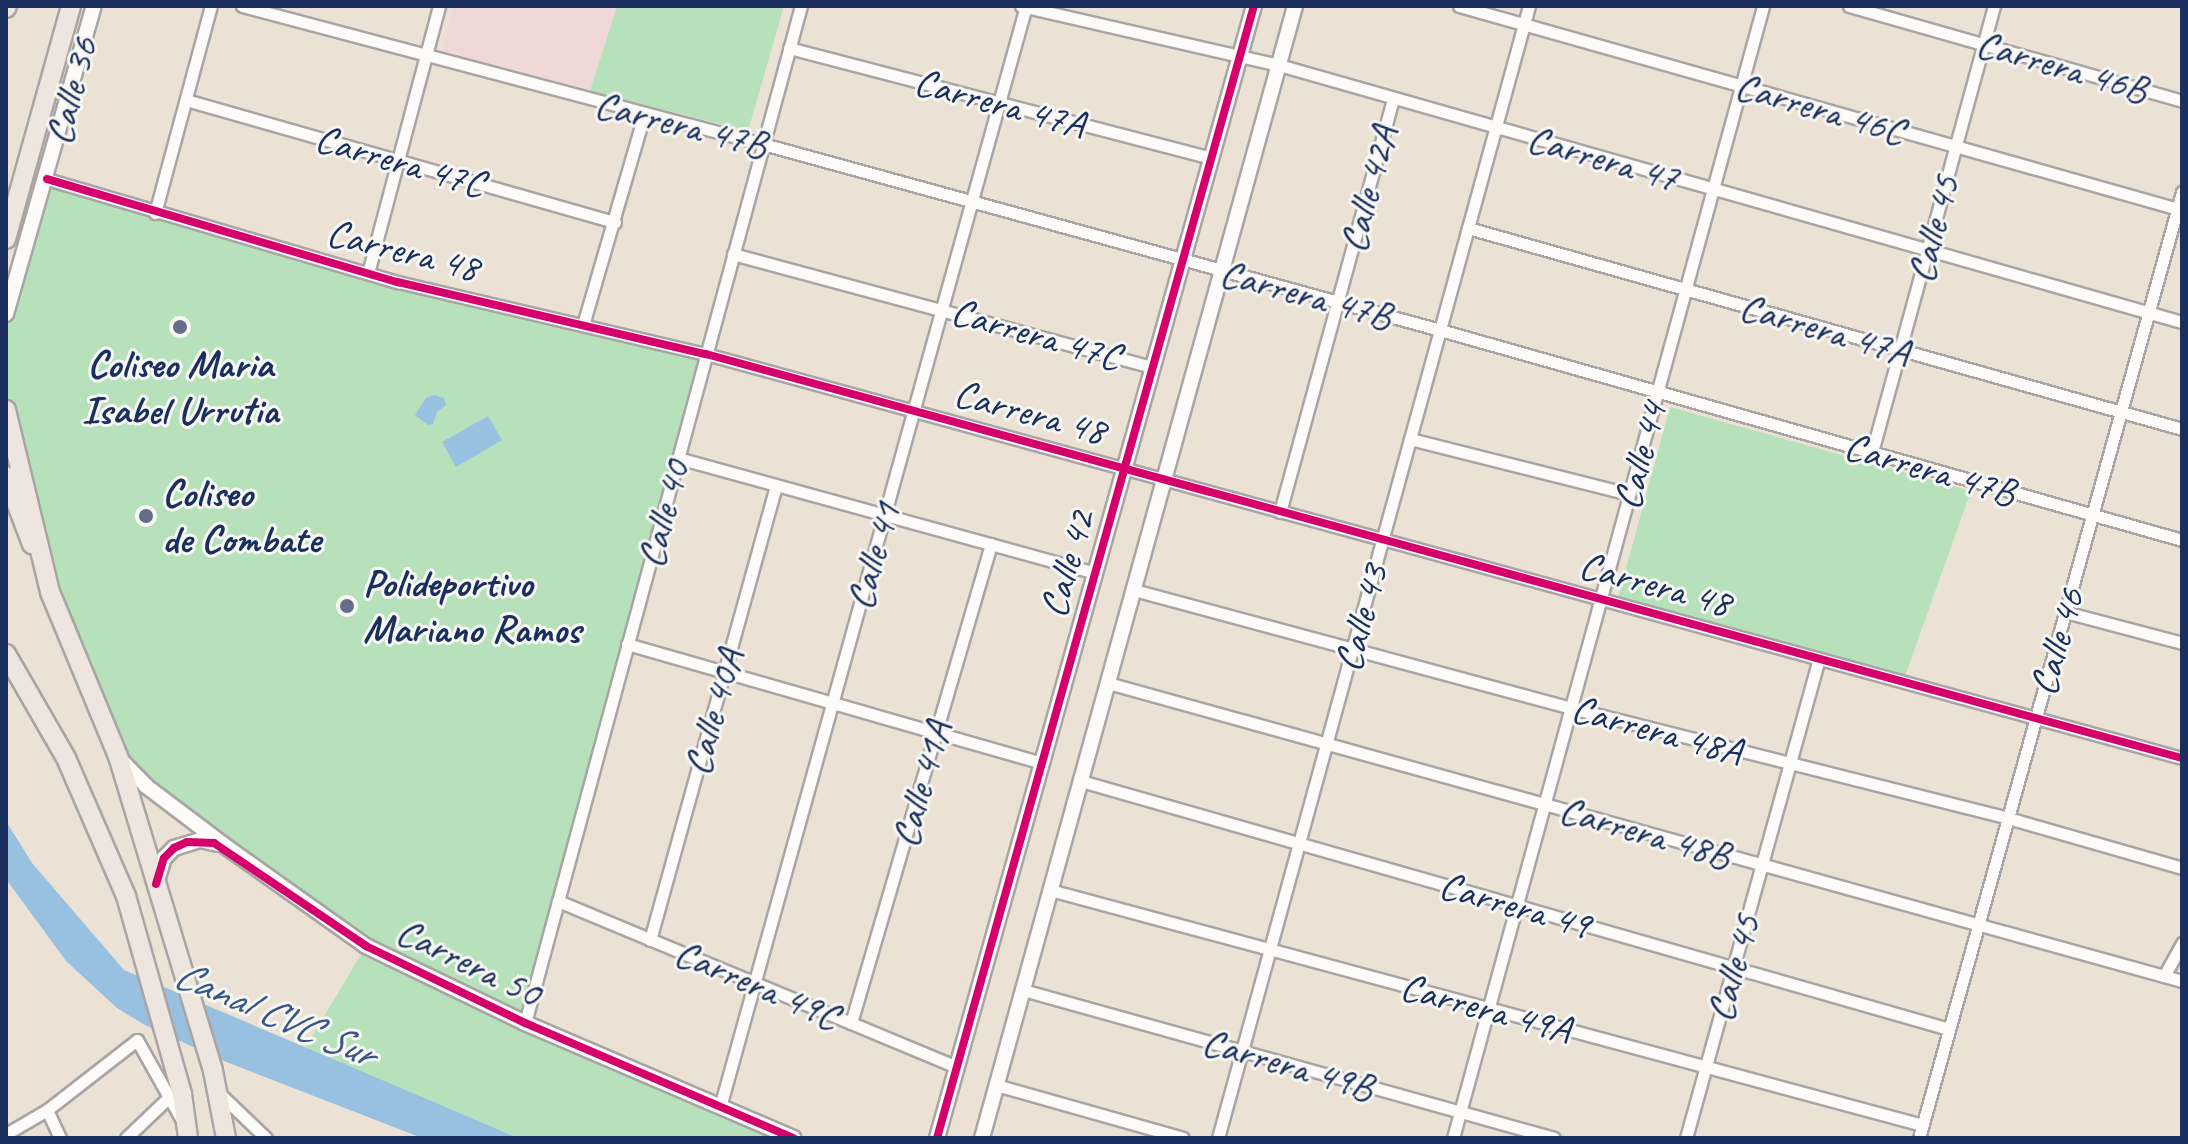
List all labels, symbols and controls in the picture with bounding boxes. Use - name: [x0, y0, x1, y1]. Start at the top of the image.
- street label: Carrera 46B: [1971, 19, 2153, 113]
- street label: Calle 36: [34, 32, 108, 150]
- street label: Carrera 47A: [909, 57, 1091, 149]
- street label: Carrera 46C: [1730, 61, 1910, 155]
- street label: Carrera 47B: [590, 79, 772, 169]
- street label: Carrera 47C: [310, 114, 490, 208]
- street label: Carrera 47: [1522, 114, 1684, 202]
- street label: Calle 42A: [1328, 121, 1408, 257]
- street label: Calle 45: [1896, 170, 1970, 288]
- street label: Carrera 48: [322, 208, 484, 292]
- street label: Carrera 47B: [1215, 248, 1397, 340]
- street label: Carrera 47A: [1734, 282, 1916, 376]
- street label: Carrera 47C: [946, 287, 1126, 381]
- marker: Coliseo Maria Isabel Urrutia: [171, 318, 189, 336]
- place label: Coliseo Maria Isabel Urrutia: [82, 340, 278, 434]
- street label: Carrera 48: [949, 369, 1111, 455]
- street label: Calle 44: [1603, 397, 1677, 515]
- street label: Carrera 47B: [1839, 422, 2021, 516]
- street label: Calle 40: [626, 455, 700, 573]
- place label: Coliseo de Combate: [162, 469, 318, 563]
- street label: Calle 41: [835, 497, 911, 615]
- street label: Calle 42: [1029, 505, 1105, 623]
- marker: Coliseo de Combate: [137, 507, 155, 525]
- street label: Carrera 48: [1574, 541, 1736, 627]
- place label: Polideportivo Mariano Ramos: [363, 559, 582, 653]
- street label: Calle 43: [1324, 559, 1398, 677]
- street label: Calle 46: [2019, 583, 2095, 701]
- marker: Polideportivo Mariano Ramos: [338, 597, 356, 615]
- street label: Calle 40A: [672, 644, 754, 780]
- street label: Carrera 48A: [1566, 684, 1748, 776]
- street label: Calle 41A: [880, 716, 962, 852]
- street label: Carrera 48B: [1554, 785, 1736, 879]
- street label: Carrera 49: [1434, 861, 1596, 949]
- street label: Carrera 50: [389, 907, 549, 1017]
- street label: Calle 45: [1695, 909, 1771, 1027]
- street label: Carrera 49C: [668, 928, 846, 1040]
- water label: Canal CVC Sur: [167, 949, 381, 1079]
- street label: Carrera 49A: [1395, 962, 1577, 1054]
- street label: Carrera 49B: [1197, 1017, 1379, 1111]

